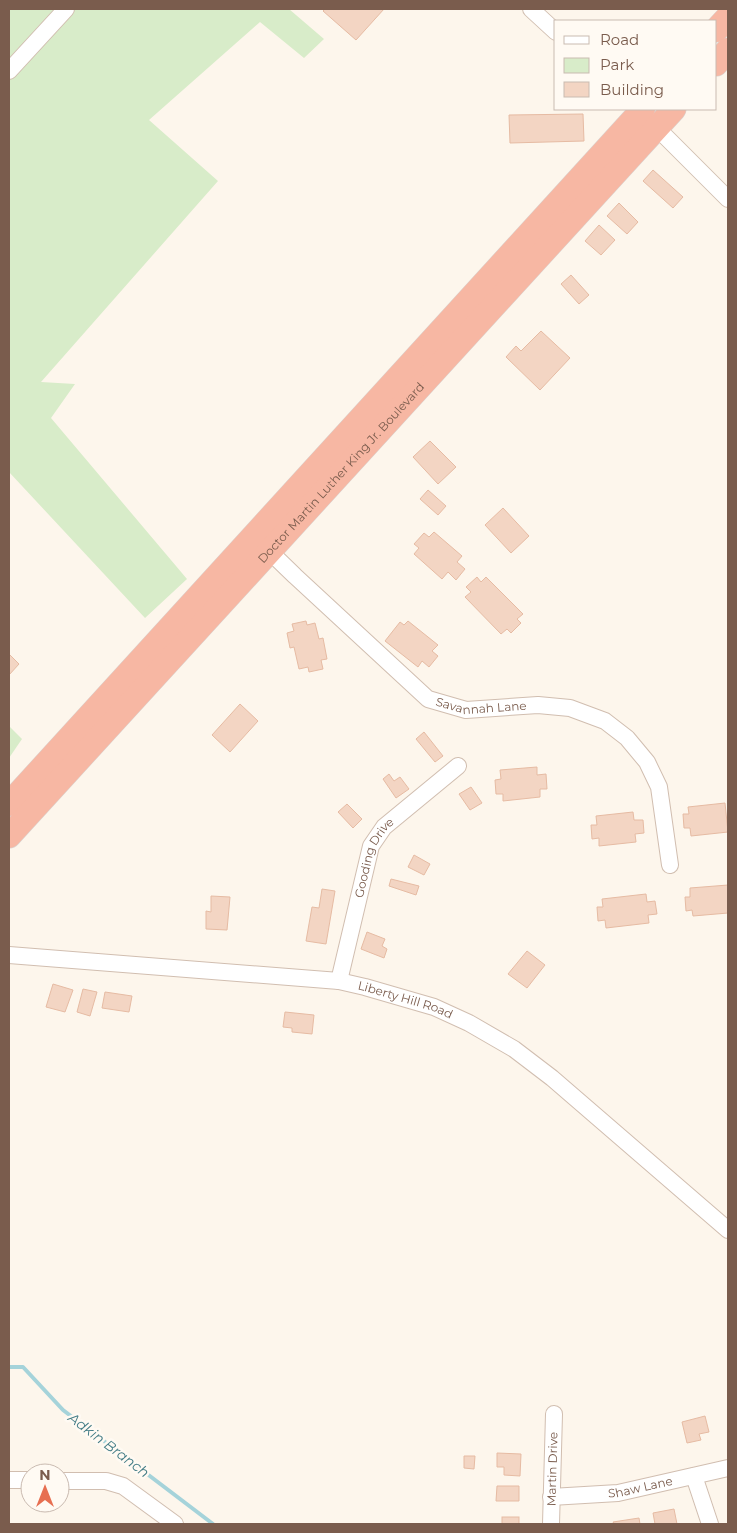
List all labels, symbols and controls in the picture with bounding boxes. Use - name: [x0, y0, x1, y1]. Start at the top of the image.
- legend: [554, 20, 717, 110]
- text: Road: [600, 30, 639, 49]
- text: Park: [600, 55, 634, 74]
- text: Building: [600, 80, 664, 99]
- street label: Doctor Martin Luther King Jr. Boulevard: [254, 379, 427, 566]
- street label: Savannah Lane: [434, 694, 527, 717]
- street label: Gooding Drive: [351, 814, 397, 899]
- street label: Liberty Hill Road: [356, 978, 455, 1022]
- water label: Adkin Branch: [64, 1408, 153, 1481]
- street label: Martin Drive: [543, 1432, 561, 1506]
- north arrow: [20, 1463, 70, 1513]
- text: N: [39, 1466, 51, 1484]
- street label: Shaw Lane: [608, 1473, 674, 1501]

